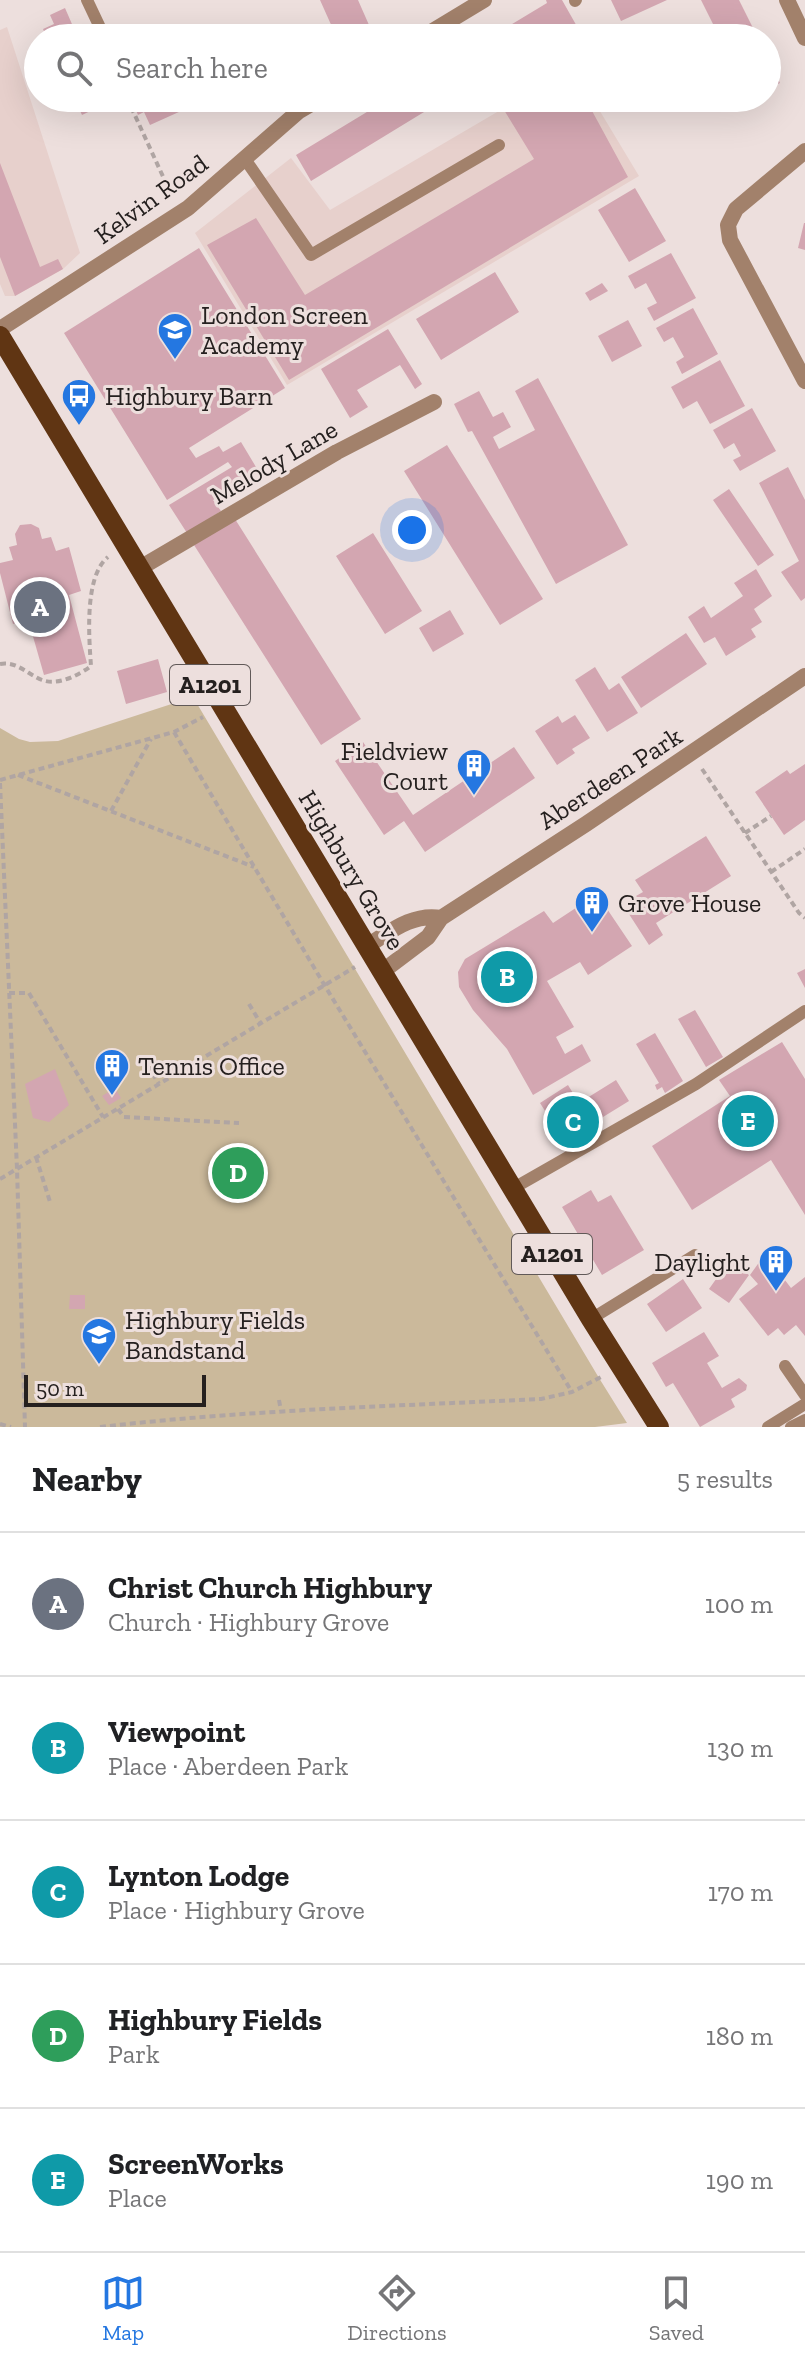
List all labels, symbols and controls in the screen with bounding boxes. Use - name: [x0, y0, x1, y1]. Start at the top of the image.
- search box: [24, 24, 781, 112]
- icon: search: [52, 46, 96, 90]
- text: Search here: [116, 50, 268, 86]
- street label: Kelvin Road: [88, 147, 214, 251]
- place label: London Screen Academy: [201, 299, 368, 361]
- school or university icon: London Screen Academy: [156, 311, 194, 361]
- bus stop icon: Highbury Barn: [60, 377, 98, 427]
- place label: Highbury Barn: [105, 380, 273, 412]
- street label: Melody Lane: [205, 413, 343, 511]
- your location: [392, 510, 432, 550]
- pin: A: [14, 577, 66, 637]
- road number: A1201: [170, 665, 250, 705]
- street label: Aberdeen Park: [532, 719, 688, 836]
- place label: Fieldview Court: [341, 735, 448, 797]
- building icon: Fieldview Court: [455, 747, 493, 797]
- street label: Highbury Grove: [292, 784, 412, 956]
- building icon: Grove House: [573, 884, 611, 934]
- place label: Grove House: [618, 887, 761, 919]
- pin: B: [481, 947, 533, 1007]
- building icon: Tennis Office: [93, 1047, 131, 1097]
- place label: Tennis Office: [138, 1050, 285, 1082]
- pin: E: [722, 1091, 774, 1151]
- pin: C: [547, 1092, 599, 1152]
- pin: D: [212, 1143, 264, 1203]
- road number: A1201: [512, 1234, 592, 1274]
- building icon: Daylight: [757, 1243, 795, 1293]
- place label: Daylight: [654, 1246, 750, 1278]
- place label: Highbury Fields Bandstand: [125, 1304, 305, 1366]
- school or university icon: Highbury Fields Bandstand: [80, 1316, 118, 1366]
- scale bar: [24, 1371, 206, 1407]
- text: 50 m: [36, 1375, 84, 1402]
- text: Nearby: [32, 1459, 142, 1500]
- text: 5 results: [677, 1463, 773, 1495]
- text: Christ Church Highbury: [108, 1570, 432, 1606]
- text: A: [49, 1588, 67, 1620]
- text: 100 m: [705, 1588, 773, 1620]
- text: Church · Highbury Grove: [108, 1606, 389, 1638]
- text: Viewpoint: [108, 1714, 245, 1750]
- text: B: [50, 1732, 66, 1764]
- text: 130 m: [707, 1732, 773, 1764]
- text: Place · Aberdeen Park: [108, 1750, 348, 1782]
- text: Lynton Lodge: [108, 1858, 289, 1894]
- text: C: [50, 1876, 66, 1908]
- text: 170 m: [708, 1876, 773, 1908]
- text: Place · Highbury Grove: [108, 1894, 365, 1926]
- text: Highbury Fields: [108, 2002, 322, 2038]
- text: D: [49, 2020, 67, 2052]
- text: 180 m: [706, 2020, 773, 2052]
- text: Park: [108, 2038, 160, 2070]
- text: ScreenWorks: [108, 2146, 284, 2182]
- text: E: [50, 2164, 66, 2196]
- text: 190 m: [706, 2164, 773, 2196]
- text: Place: [108, 2182, 167, 2214]
- tab: Map: [101, 2271, 145, 2346]
- tab: Directions: [347, 2271, 447, 2346]
- tab: Saved: [649, 2271, 704, 2346]

